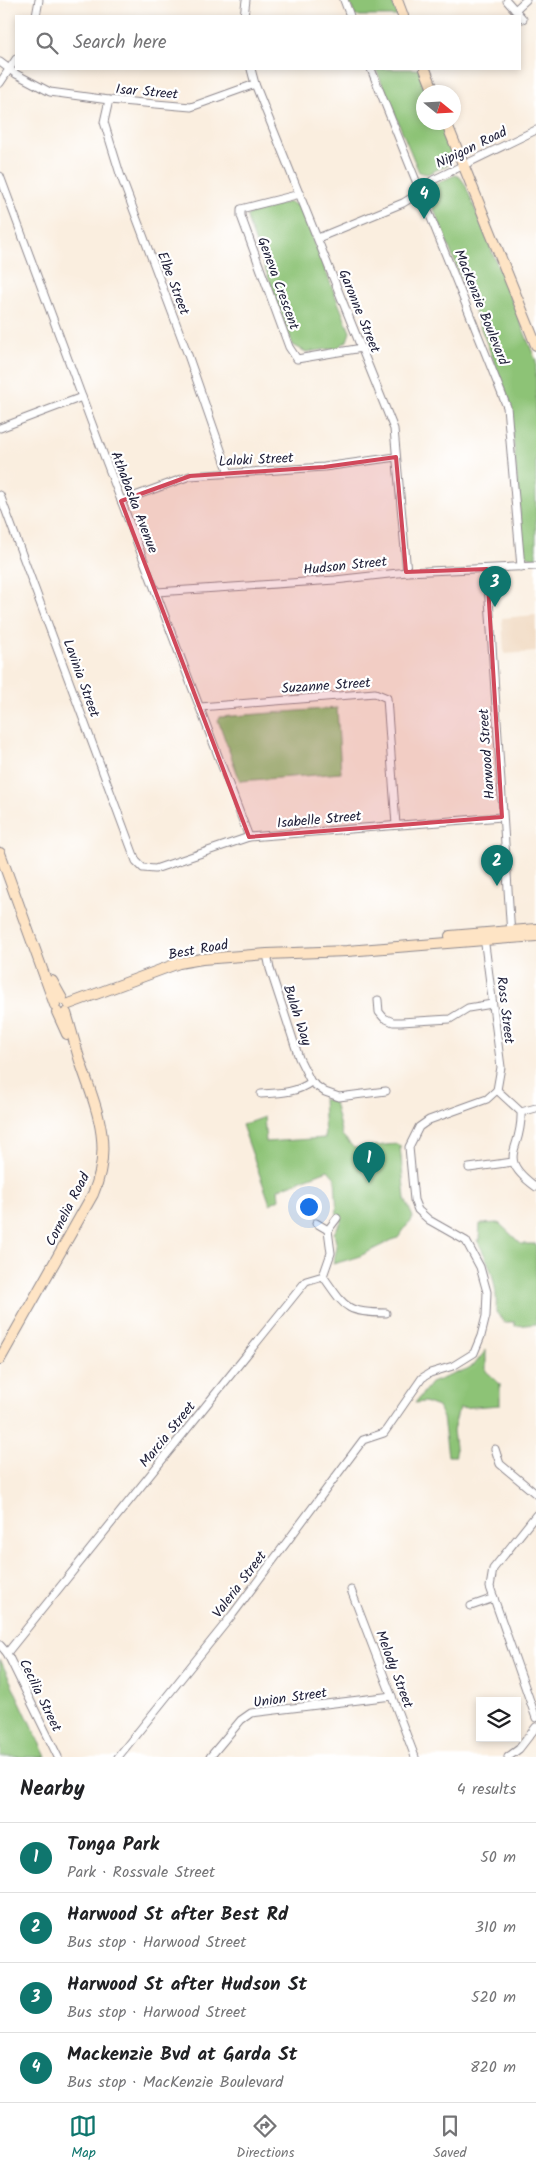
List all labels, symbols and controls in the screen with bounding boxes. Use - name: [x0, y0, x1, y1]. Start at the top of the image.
- search box: [15, 15, 521, 70]
- text: Search here: [73, 28, 167, 58]
- icon: search: [33, 29, 61, 57]
- street label: Isar Street: [115, 78, 180, 106]
- north arrow: [416, 85, 461, 130]
- street label: Nipigon Road: [432, 121, 512, 175]
- pin: 4: [408, 178, 440, 219]
- street label: Geneva Crescent: [251, 234, 305, 333]
- street label: MacKenzie Boulevard: [448, 246, 515, 370]
- street label: Elbe Street: [151, 248, 195, 319]
- street label: Garonne Street: [332, 266, 386, 357]
- street label: Laloki Street: [218, 447, 295, 473]
- street label: Athabaska Avenue: [104, 448, 164, 557]
- street label: Hudson Street: [302, 551, 389, 581]
- pin: 3: [479, 566, 511, 607]
- street label: Lavinia Street: [57, 636, 106, 721]
- street label: Suzanne Street: [281, 672, 372, 700]
- street label: Harwood Street: [473, 707, 501, 800]
- street label: Isabelle Street: [276, 805, 363, 835]
- pin: 2: [481, 845, 513, 886]
- street label: Best Road: [167, 934, 231, 966]
- street label: Ross Street: [490, 975, 520, 1046]
- street label: Bulah Way: [277, 982, 317, 1049]
- pin: 1: [353, 1142, 385, 1183]
- street label: Cornelia Road: [40, 1168, 96, 1250]
- your location: [296, 1194, 322, 1220]
- street label: Marcia Street: [134, 1396, 202, 1472]
- street label: Valeria Street: [207, 1546, 273, 1623]
- street label: Melody Street: [369, 1627, 419, 1712]
- street label: Cecilia Street: [13, 1655, 67, 1736]
- street label: Union Street: [252, 1682, 329, 1714]
- map controls: [476, 1697, 521, 1742]
- button: layers: [476, 1697, 521, 1742]
- text: Nearby: [20, 1773, 85, 1806]
- text: 4 results: [457, 1777, 516, 1802]
- text: Tonga Park: [67, 1830, 159, 1860]
- text: 1: [34, 1845, 38, 1870]
- text: 50 m: [480, 1845, 516, 1870]
- text: Park · Rossvale Street: [67, 1860, 215, 1885]
- text: Harwood St after Best Rd: [67, 1900, 288, 1930]
- text: 2: [31, 1915, 41, 1940]
- text: 310 m: [475, 1915, 516, 1940]
- text: Bus stop · Harwood Street: [67, 1930, 246, 1955]
- text: Harwood St after Hudson St: [67, 1970, 307, 2000]
- text: 3: [32, 1985, 40, 2010]
- text: 520 m: [471, 1985, 516, 2010]
- text: Bus stop · Harwood Street: [67, 2000, 246, 2025]
- text: Mackenzie Bvd at Garda St: [67, 2040, 297, 2070]
- text: 4: [32, 2055, 40, 2080]
- text: 820 m: [470, 2055, 516, 2080]
- text: Bus stop · MacKenzie Boulevard: [67, 2070, 283, 2095]
- tab: Map: [69, 2112, 97, 2164]
- tab: Directions: [236, 2112, 294, 2164]
- tab: Saved: [433, 2112, 467, 2164]

